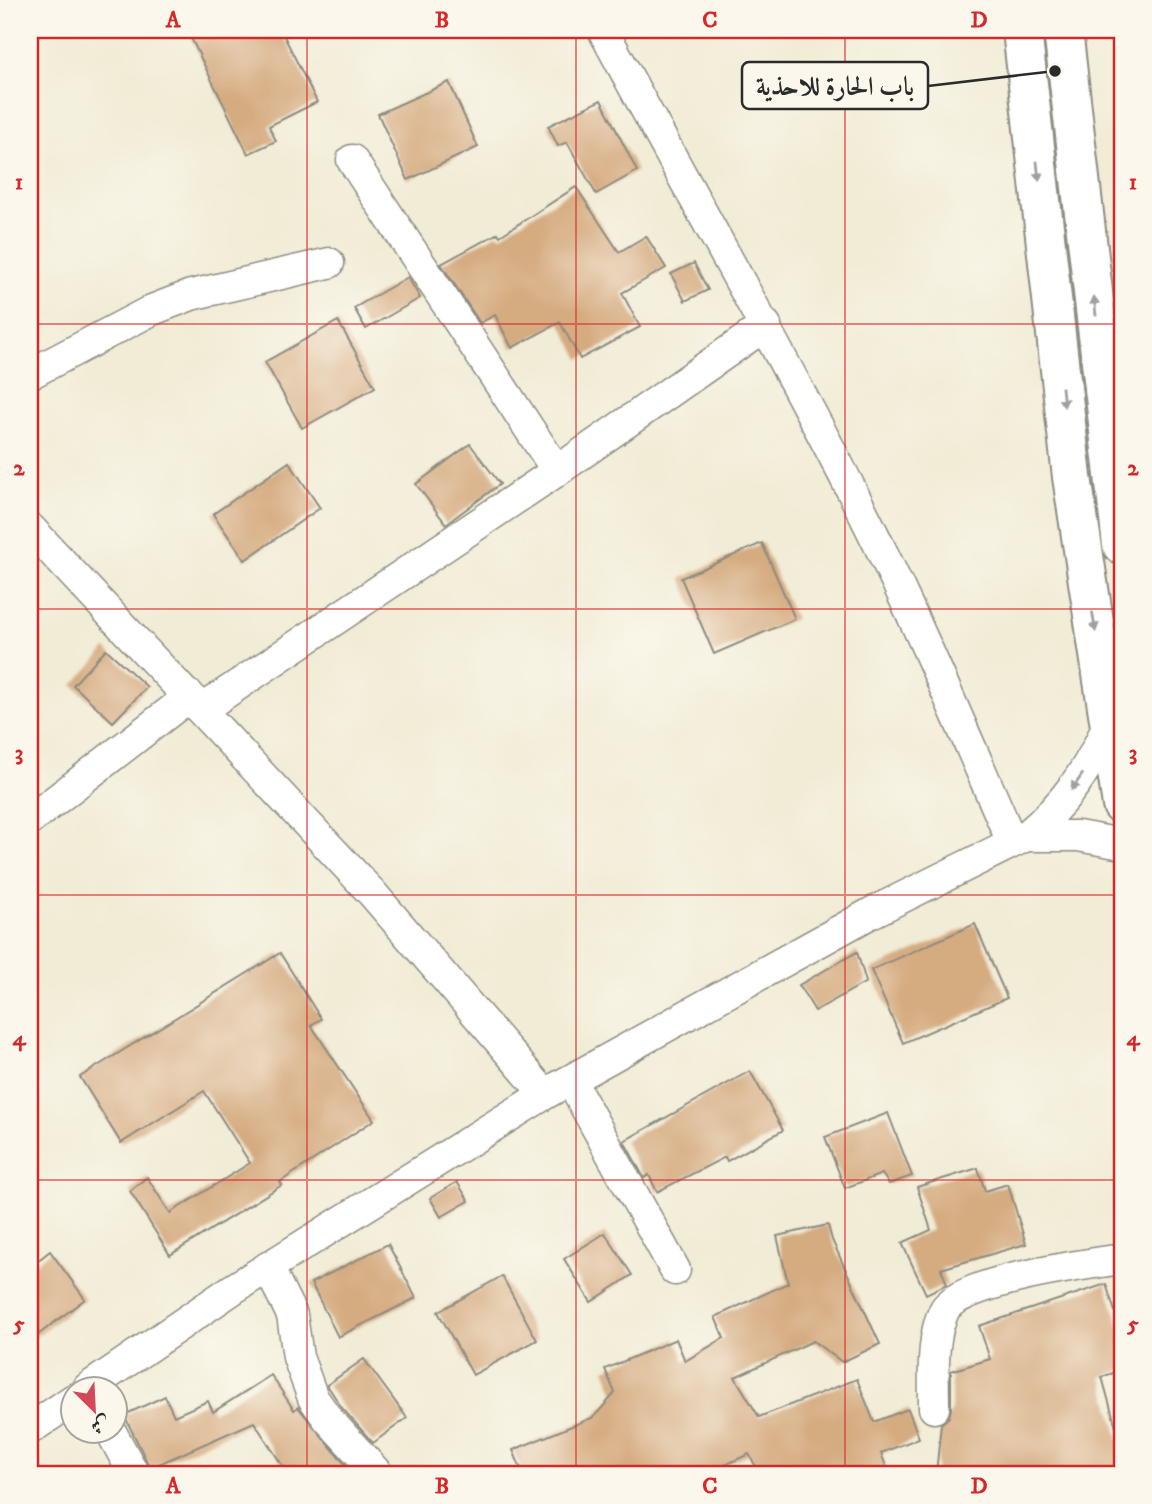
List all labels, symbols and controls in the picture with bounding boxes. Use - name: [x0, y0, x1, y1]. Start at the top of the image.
- text: A: [165, 6, 182, 35]
- text: B: [435, 6, 449, 35]
- text: C: [702, 6, 718, 35]
- text: D: [970, 6, 988, 35]
- callout: باب الحارة للاحذية: [742, 62, 928, 109]
- text: باب الحارة للاحذية: [756, 71, 914, 104]
- one-way arrow: [1033, 160, 1044, 182]
- text: 1: [15, 168, 23, 197]
- text: 1: [1129, 168, 1137, 197]
- one-way arrow: [1089, 295, 1100, 317]
- one-way arrow: [1058, 386, 1069, 408]
- text: 2: [13, 454, 25, 483]
- text: 2: [1127, 454, 1139, 483]
- one-way arrow: [1089, 611, 1100, 633]
- text: 3: [15, 739, 23, 768]
- text: 3: [1129, 739, 1137, 768]
- one-way arrow: [1070, 773, 1084, 791]
- text: 4: [12, 1024, 27, 1053]
- text: 4: [1126, 1024, 1141, 1053]
- text: 5: [12, 1310, 25, 1339]
- text: 5: [1126, 1310, 1139, 1339]
- north arrow: [60, 1374, 130, 1444]
- text: ش: [87, 1410, 114, 1439]
- text: A: [165, 1472, 182, 1501]
- text: B: [435, 1472, 449, 1501]
- text: C: [702, 1472, 718, 1501]
- text: D: [970, 1472, 988, 1501]

